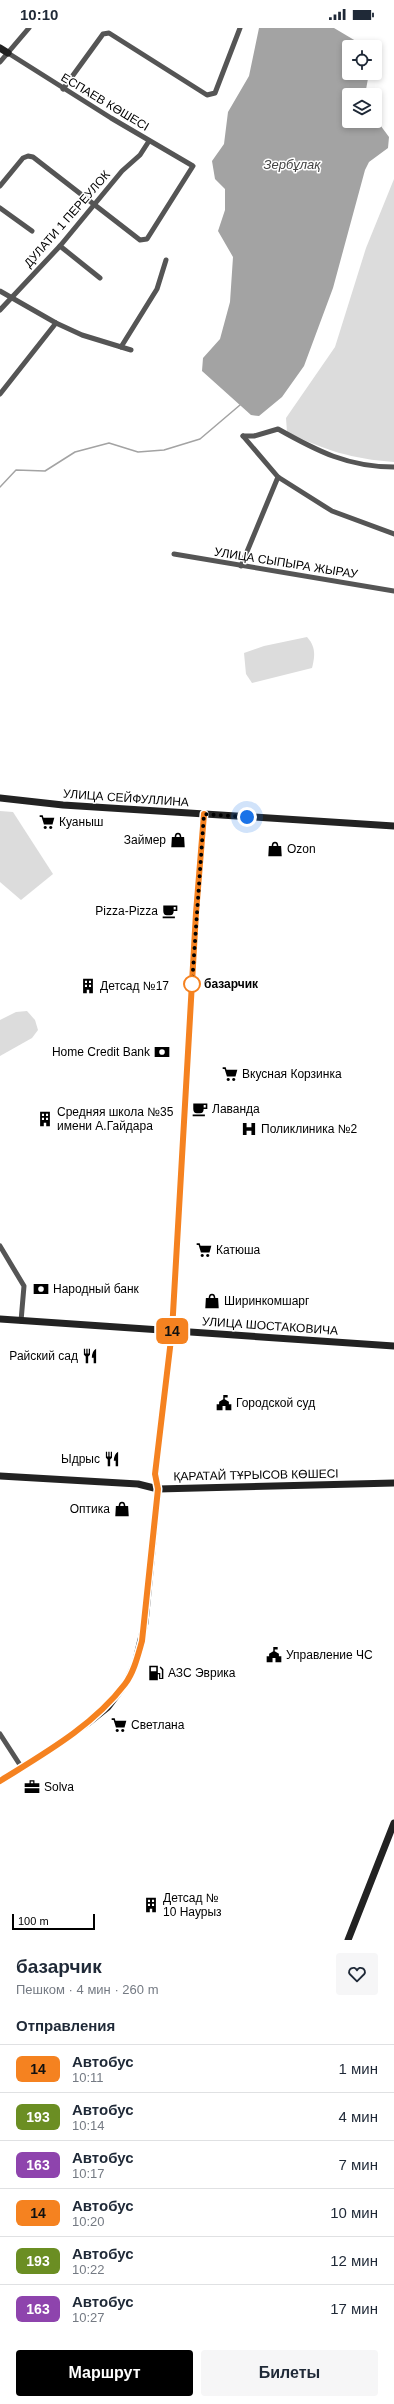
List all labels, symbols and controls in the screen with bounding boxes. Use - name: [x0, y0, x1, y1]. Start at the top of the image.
- text: 10:10: [20, 6, 58, 23]
- map controls: [342, 40, 382, 128]
- button: locate: [342, 40, 382, 80]
- street label: ЕСПАЕВ КӨШЕСІ: [59, 70, 151, 134]
- button: layers: [342, 88, 382, 128]
- water label: Зербұлақ: [264, 157, 321, 172]
- street label: ДУЛАТИ 1 ПЕРЕУЛОК: [21, 168, 113, 270]
- street label: УЛИЦА СЫПЫРА ЖЫРАУ: [213, 545, 359, 581]
- street label: УЛИЦА СЕЙФУЛЛИНА: [63, 786, 189, 809]
- your location: [237, 807, 257, 827]
- supermarket icon: Куаныш: [38, 813, 56, 831]
- place label: Куаныш: [59, 815, 103, 829]
- shop icon: Займер: [169, 831, 187, 849]
- place label: Займер: [124, 833, 166, 847]
- shop icon: Ozon: [266, 840, 284, 858]
- place label: Ozon: [287, 842, 316, 856]
- cafe icon: Pizza-Pizza: [161, 902, 179, 920]
- place label: Pizza-Pizza: [95, 904, 158, 918]
- marker: базарчик: [183, 975, 201, 993]
- building icon: Детсад №17: [79, 977, 97, 995]
- place label: базарчик: [204, 977, 259, 991]
- place label: Детсад №17: [100, 979, 169, 993]
- bank icon: Home Credit Bank: [153, 1043, 171, 1061]
- place label: Home Credit Bank: [52, 1045, 151, 1059]
- supermarket icon: Вкусная Корзинка: [221, 1065, 239, 1083]
- place label: Вкусная Корзинка: [242, 1067, 342, 1081]
- cafe icon: Лаванда: [191, 1100, 209, 1118]
- place label: Лаванда: [212, 1102, 260, 1116]
- place label: Средняя школа №35 имени А.Гайдара: [57, 1105, 174, 1133]
- building icon: Средняя школа №35 имени А.Гайдара: [36, 1110, 54, 1128]
- hospital icon: Поликлиника №2: [240, 1120, 258, 1138]
- place label: Поликлиника №2: [261, 1122, 358, 1136]
- supermarket icon: Катюша: [195, 1241, 213, 1259]
- place label: Катюша: [216, 1243, 261, 1257]
- bank icon: Народный банк: [32, 1280, 50, 1298]
- place label: Народный банк: [53, 1282, 140, 1296]
- shop icon: Ширинкомшарг: [203, 1292, 221, 1310]
- place label: Ширинкомшарг: [224, 1294, 310, 1308]
- street label: УЛИЦА ШОСТАКОВИЧА: [202, 1314, 338, 1338]
- line badge: 14: [154, 1318, 190, 1344]
- text: 14: [164, 1323, 180, 1339]
- restaurant icon: Райский сад: [81, 1347, 99, 1365]
- place label: Райский сад: [9, 1349, 78, 1363]
- public building icon: Городской суд: [215, 1394, 233, 1412]
- place label: Городской суд: [236, 1396, 315, 1410]
- restaurant icon: Ыдрыс: [103, 1450, 121, 1468]
- place label: Ыдрыс: [61, 1452, 100, 1466]
- street label: ҚАРАТАЙ ТҰРЫСОВ КӨШЕСІ: [173, 1466, 339, 1483]
- shop icon: Оптика: [113, 1500, 131, 1518]
- place label: Оптика: [70, 1502, 110, 1516]
- public building icon: Управление ЧС: [265, 1646, 283, 1664]
- place label: Управление ЧС: [286, 1648, 373, 1662]
- fuel station icon: АЗС Эврика: [147, 1664, 165, 1682]
- place label: АЗС Эврика: [168, 1666, 236, 1680]
- supermarket icon: Светлана: [110, 1716, 128, 1734]
- place label: Светлана: [131, 1718, 185, 1732]
- office icon: Solva: [23, 1778, 41, 1796]
- place label: Solva: [44, 1780, 74, 1794]
- place label: Детсад № 10 Наурыз: [163, 1891, 222, 1919]
- building icon: Детсад № 10 Наурыз: [142, 1896, 160, 1914]
- scale bar: [12, 1912, 95, 1931]
- text: 100 m: [18, 1915, 49, 1927]
- button: heart: [336, 1953, 378, 1995]
- text: базарчик: [16, 1956, 102, 1977]
- text: Пешком · 4 мин · 260 m: [16, 1982, 158, 1997]
- text: Отправления: [16, 2017, 115, 2034]
- text: Автобус: [72, 2053, 134, 2070]
- text: 1 мин: [339, 2060, 378, 2077]
- text: 14: [30, 2061, 46, 2077]
- text: 10:11: [72, 2070, 104, 2085]
- text: Автобус: [72, 2101, 134, 2118]
- text: 4 мин: [339, 2108, 378, 2125]
- text: 193: [26, 2109, 50, 2125]
- text: 10:14: [72, 2118, 105, 2133]
- text: Автобус: [72, 2149, 134, 2166]
- text: 7 мин: [339, 2156, 378, 2173]
- text: 163: [26, 2157, 50, 2173]
- text: 10:17: [72, 2166, 105, 2181]
- text: Автобус: [72, 2197, 134, 2214]
- text: 10 мин: [330, 2204, 378, 2221]
- text: 14: [30, 2205, 46, 2221]
- text: 10:20: [72, 2214, 105, 2229]
- text: Автобус: [72, 2245, 134, 2262]
- text: 12 мин: [330, 2252, 378, 2269]
- text: 193: [26, 2253, 50, 2269]
- text: 10:22: [72, 2262, 105, 2277]
- text: Автобус: [72, 2293, 134, 2310]
- text: 17 мин: [330, 2300, 378, 2317]
- text: 163: [26, 2301, 50, 2317]
- text: 10:27: [72, 2310, 105, 2325]
- button: Маршрут: [16, 2350, 193, 2396]
- button: Билеты: [201, 2350, 378, 2396]

